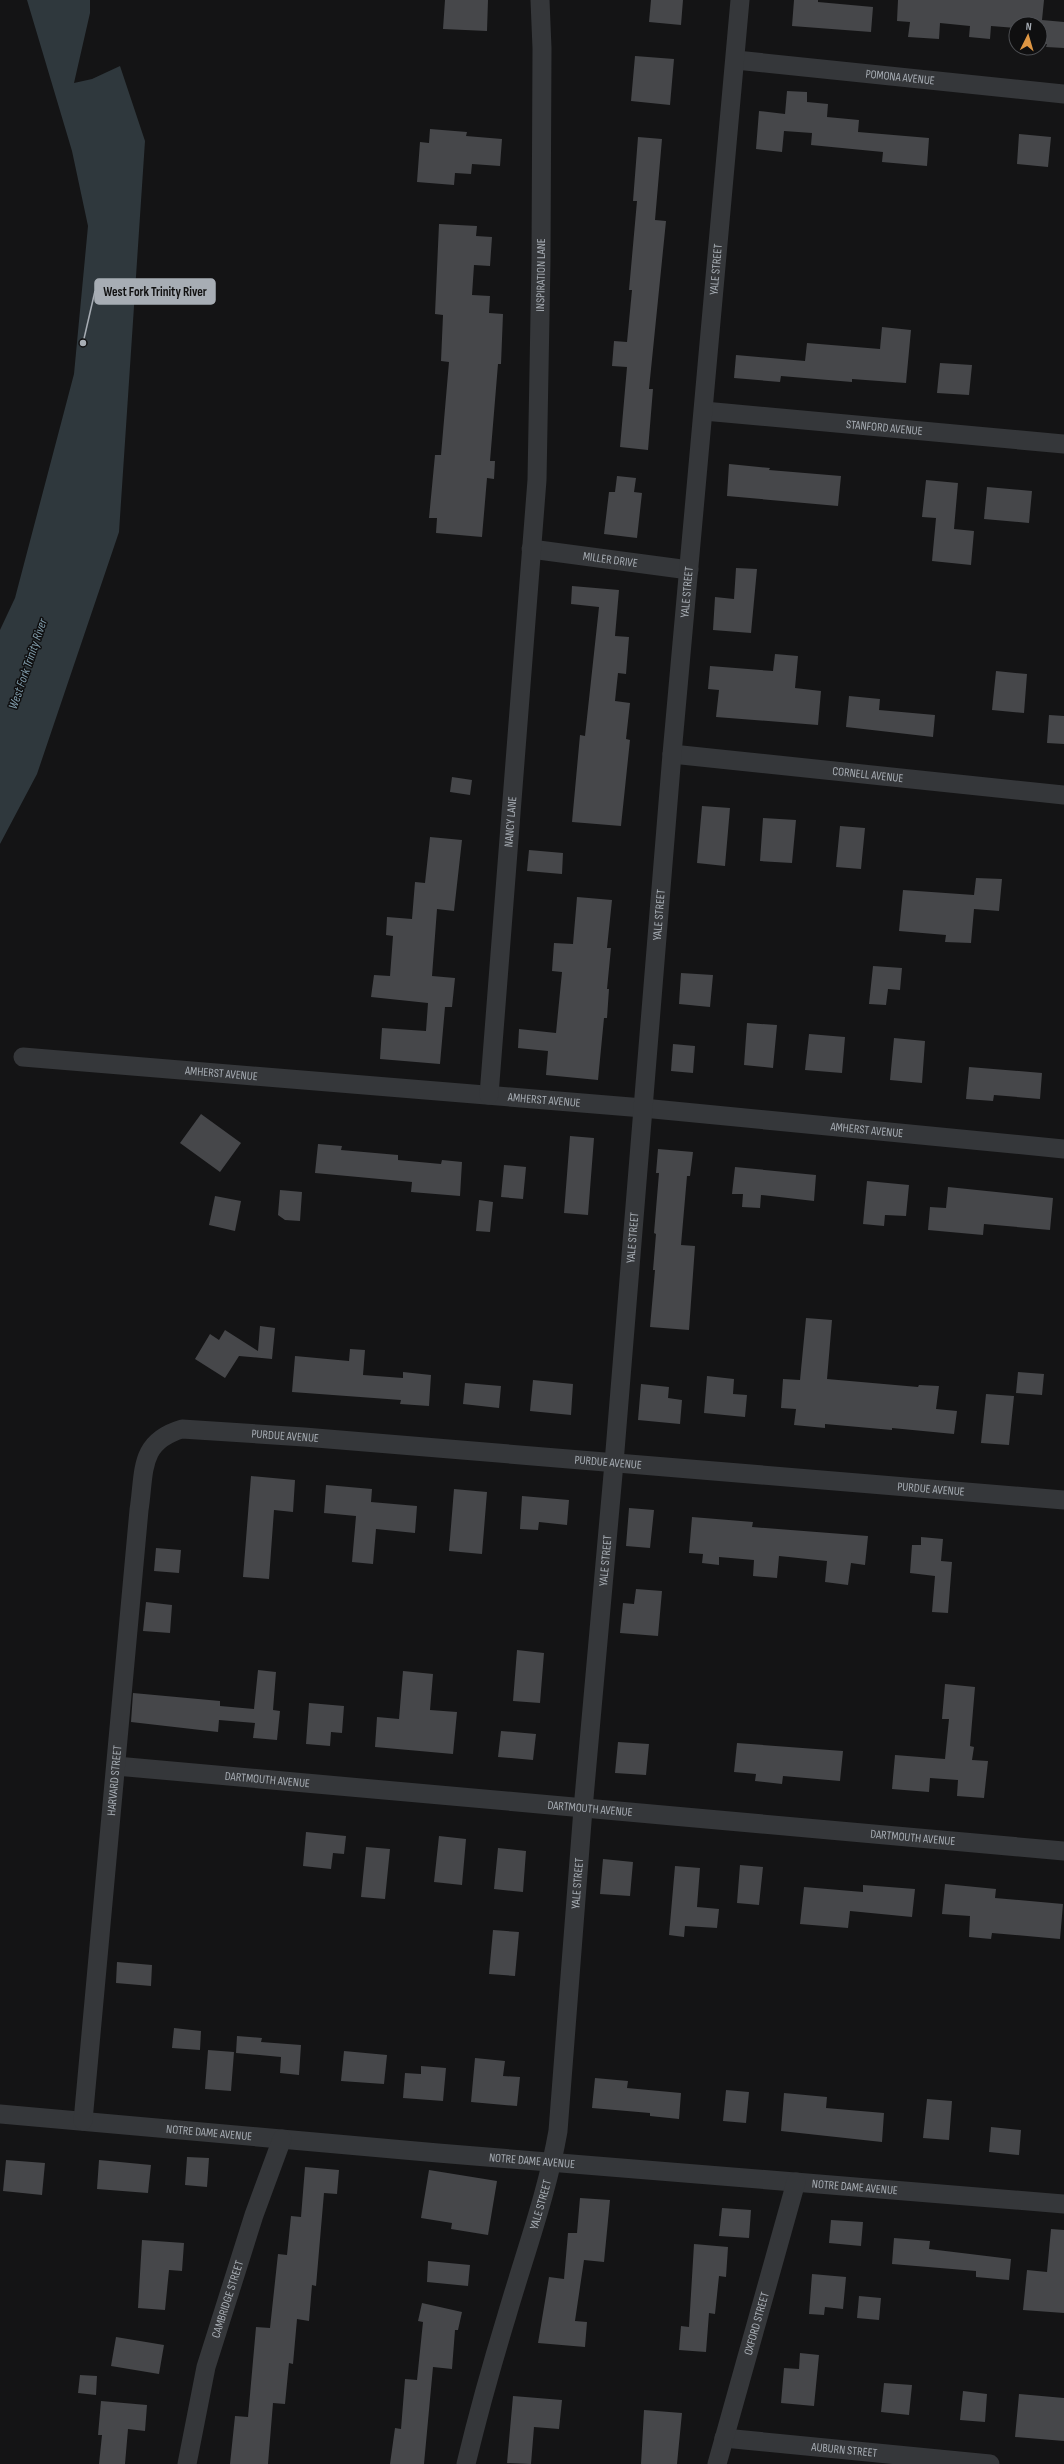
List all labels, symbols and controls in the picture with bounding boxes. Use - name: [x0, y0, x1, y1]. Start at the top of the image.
- north arrow: [1008, 16, 1048, 56]
- text: N: [1025, 20, 1032, 33]
- street label: POMONA AVENUE: [865, 66, 935, 88]
- street label: INSPIRATION LANE: [533, 238, 549, 312]
- street label: YALE STREET: [706, 243, 725, 295]
- callout: West Fork Trinity River: [95, 279, 215, 304]
- text: West Fork Trinity River: [103, 284, 207, 300]
- street label: STANFORD AVENUE: [845, 417, 923, 438]
- street label: MILLER DRIVE: [582, 548, 639, 571]
- street label: YALE STREET: [677, 566, 696, 618]
- water label: West Fork Trinity River: [5, 615, 51, 711]
- street label: CORNELL AVENUE: [832, 763, 904, 786]
- street label: NANCY LANE: [501, 796, 520, 848]
- street label: YALE STREET: [649, 889, 668, 941]
- street label: AMHERST AVENUE: [183, 1063, 258, 1084]
- street label: AMHERST AVENUE: [506, 1089, 581, 1110]
- street label: AMHERST AVENUE: [829, 1119, 904, 1141]
- street label: YALE STREET: [623, 1211, 642, 1264]
- street label: PURDUE AVENUE: [251, 1426, 320, 1446]
- street label: PURDUE AVENUE: [574, 1452, 642, 1472]
- street label: PURDUE AVENUE: [897, 1479, 965, 1499]
- street label: YALE STREET: [596, 1534, 615, 1587]
- street label: HARVARD STREET: [104, 1744, 125, 1816]
- street label: DARTMOUTH AVENUE: [224, 1768, 311, 1791]
- street label: DARTMOUTH AVENUE: [547, 1797, 633, 1820]
- street label: DARTMOUTH AVENUE: [870, 1826, 956, 1849]
- street label: YALE STREET: [568, 1857, 587, 1909]
- street label: NOTRE DAME AVENUE: [166, 2121, 253, 2144]
- street label: NOTRE DAME AVENUE: [488, 2150, 576, 2172]
- street label: NOTRE DAME AVENUE: [811, 2176, 899, 2198]
- street label: YALE STREET: [526, 2178, 555, 2231]
- street label: CAMBRIDGE STREET: [208, 2258, 247, 2340]
- street label: OXFORD STREET: [740, 2290, 772, 2357]
- street label: AUBURN STREET: [810, 2439, 878, 2460]

